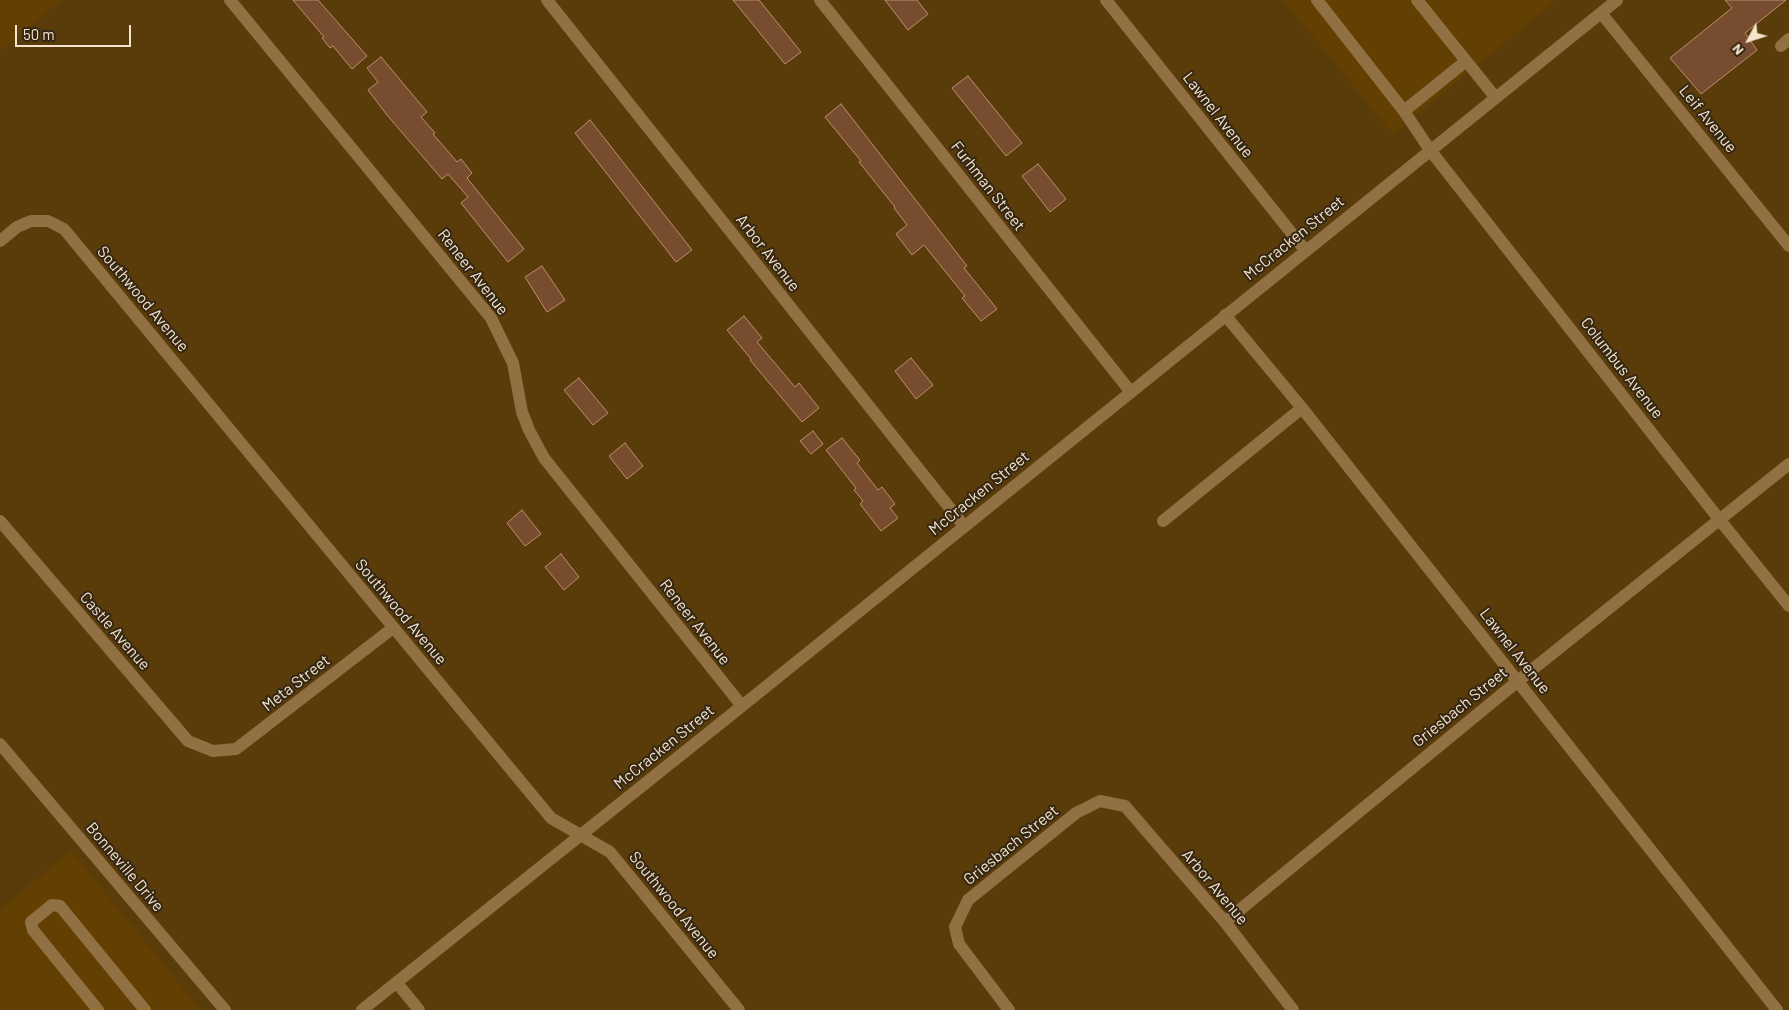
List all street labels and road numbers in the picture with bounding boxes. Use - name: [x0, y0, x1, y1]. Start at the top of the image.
- street label: Lawnel Avenue: [1179, 68, 1257, 162]
- street label: Leif Avenue: [1675, 81, 1741, 157]
- street label: Furhman Street: [947, 137, 1029, 235]
- street label: McCracken Street: [1240, 192, 1348, 284]
- street label: Arbor Avenue: [732, 211, 804, 295]
- street label: Reneer Avenue: [434, 225, 512, 319]
- street label: Southwood Avenue: [93, 242, 193, 356]
- street label: Columbus Avenue: [1577, 314, 1667, 422]
- street label: McCracken Street: [925, 447, 1033, 539]
- street label: Southwood Avenue: [351, 555, 451, 669]
- street label: Reneer Avenue: [656, 575, 734, 669]
- street label: Castle Avenue: [76, 588, 154, 674]
- street label: Lawnel Avenue: [1476, 604, 1554, 698]
- street label: Meta Street: [258, 651, 334, 715]
- street label: Griesbach Street: [1409, 663, 1511, 751]
- street label: McCracken Street: [610, 701, 718, 793]
- street label: Griesbach Street: [960, 801, 1062, 889]
- street label: Bonneville Drive: [82, 818, 168, 916]
- street label: Arbor Avenue: [1178, 845, 1252, 929]
- street label: Southwood Avenue: [625, 847, 723, 963]

